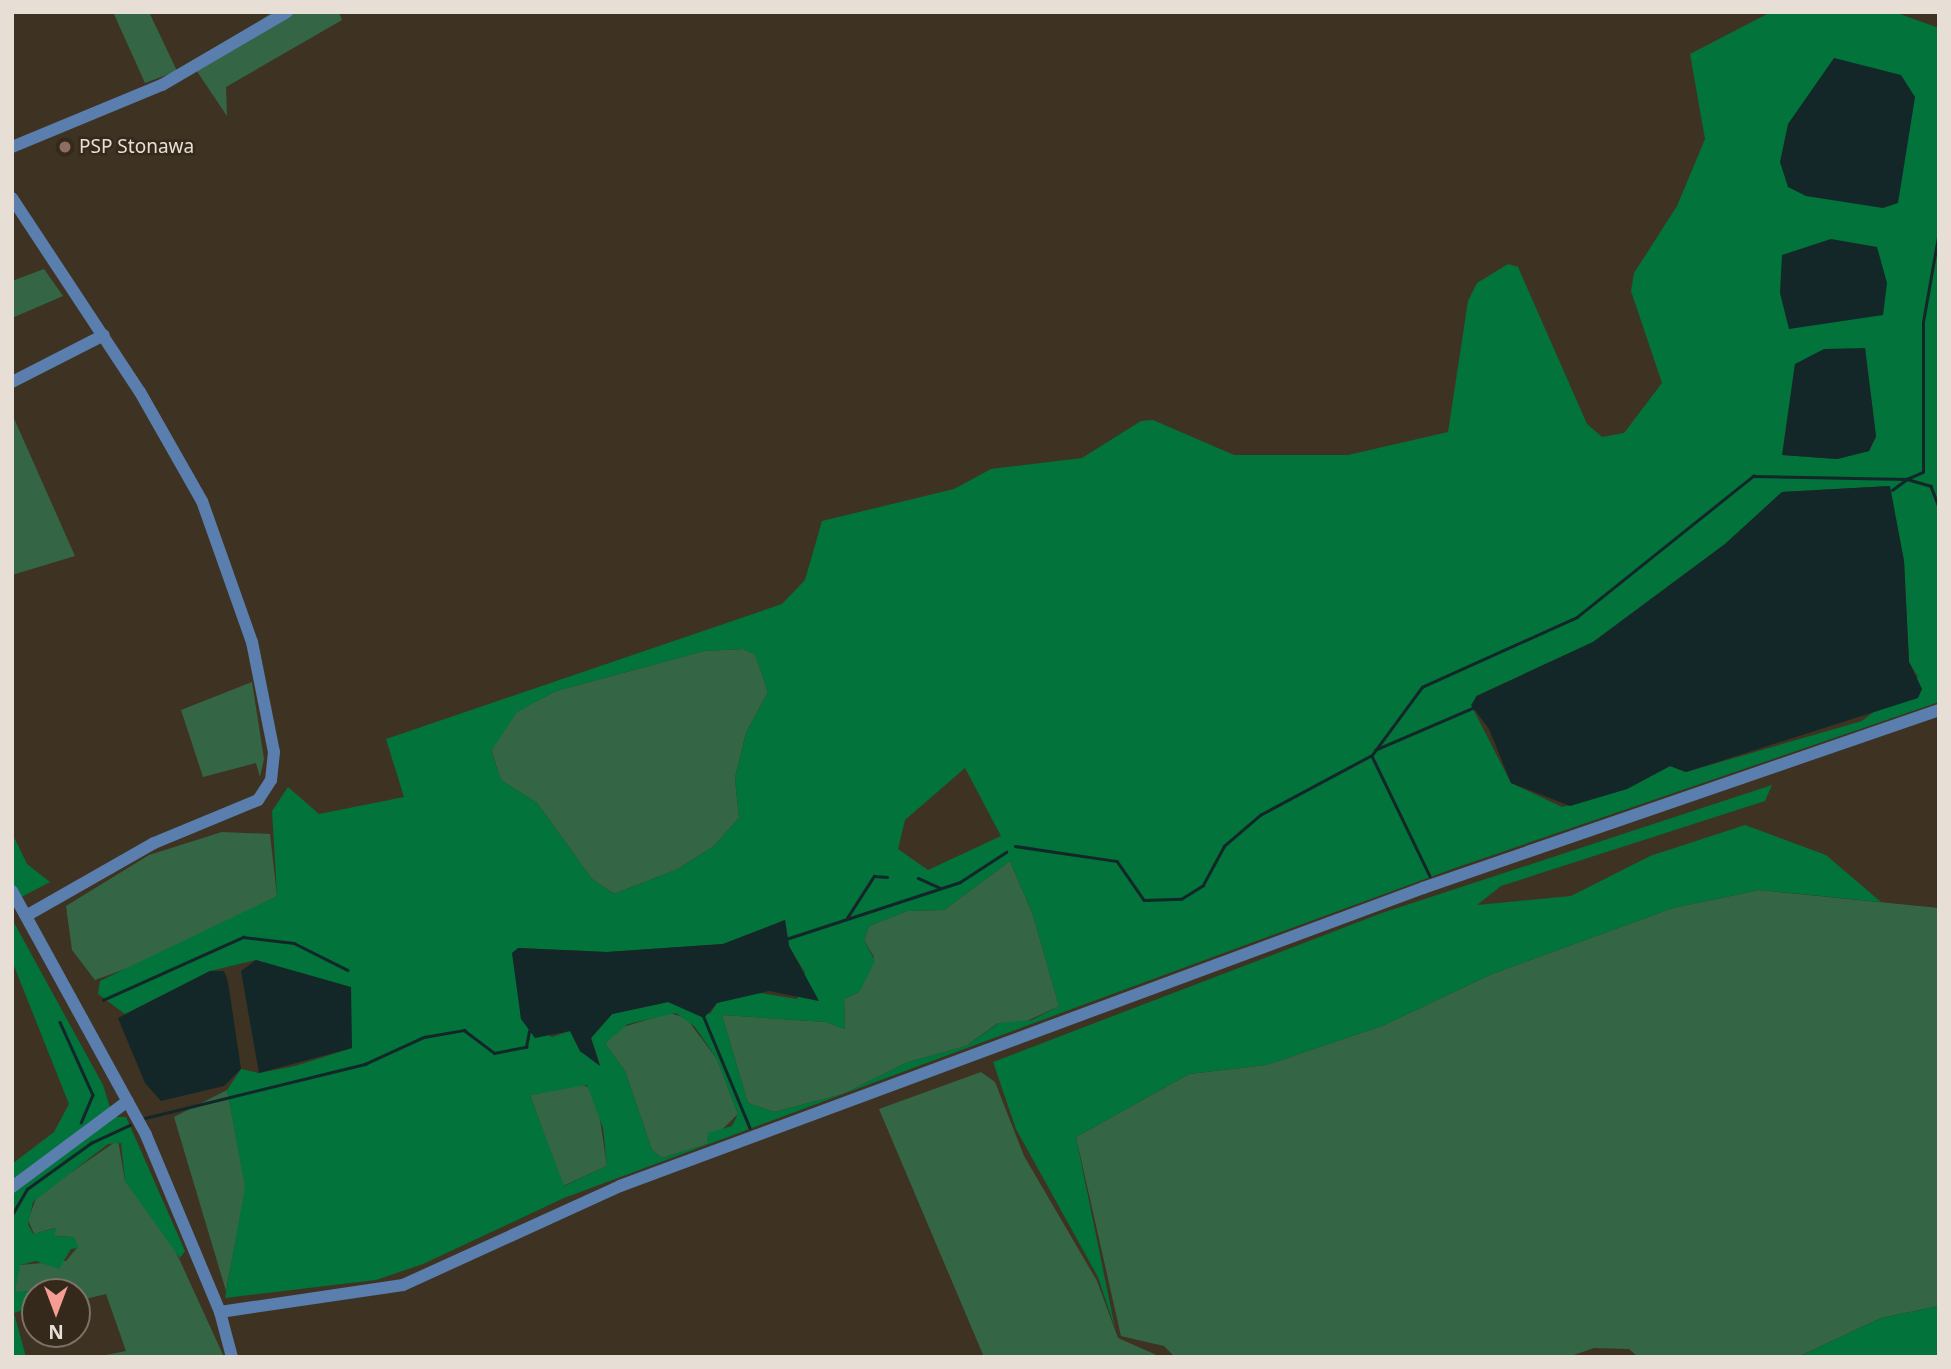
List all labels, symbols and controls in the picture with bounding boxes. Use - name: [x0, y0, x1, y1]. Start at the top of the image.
- place label: PSP Stonawa: [79, 136, 194, 158]
- marker: PSP Stonawa: [57, 139, 73, 155]
- north arrow: [21, 1278, 91, 1348]
- text: N: [48, 1319, 64, 1345]

